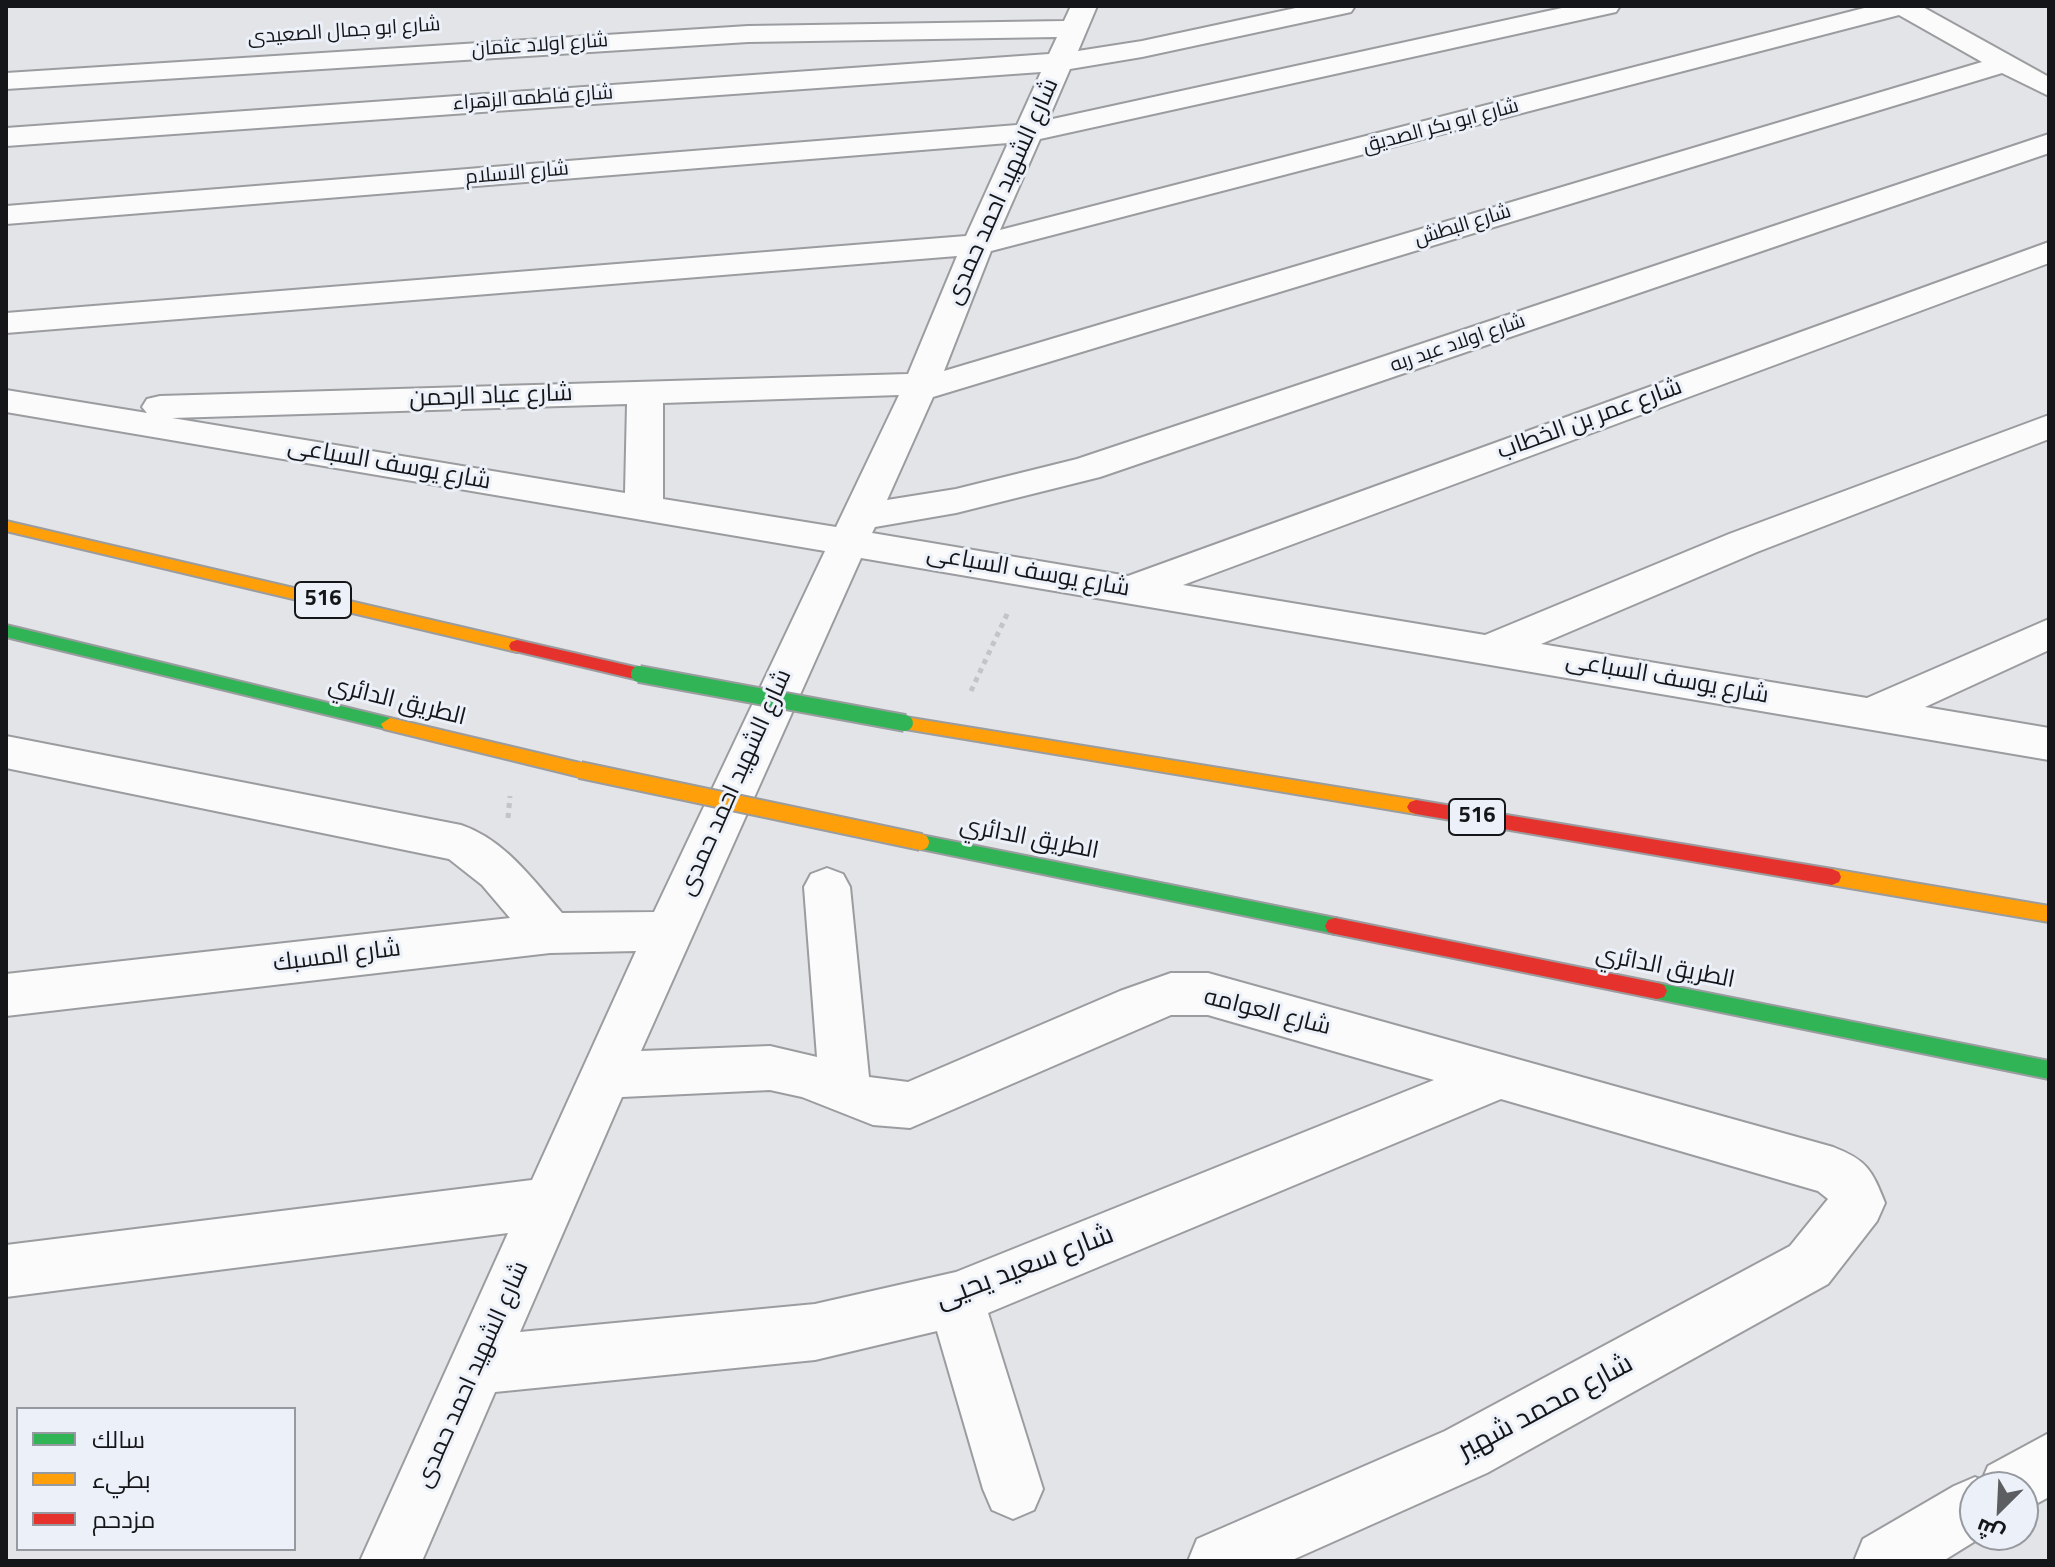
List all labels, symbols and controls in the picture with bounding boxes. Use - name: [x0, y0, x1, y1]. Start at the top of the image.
- street label: شارع ابو جمال الصعيدى: [247, 13, 441, 51]
- street label: شارع اولاد عثمان: [471, 29, 609, 63]
- street label: شارع الشهيد احمد حمدى: [940, 74, 1066, 310]
- street label: شارع فاطمه الزهراء: [452, 81, 614, 117]
- street label: شارع ابو بكر الصديق: [1360, 95, 1522, 159]
- street label: شارع الاسلام: [464, 158, 570, 190]
- street label: شارع البطش: [1412, 200, 1514, 252]
- street label: شارع اولاد عبد ربه: [1387, 310, 1529, 378]
- street label: شارع عمر بن الخطاب: [1494, 373, 1686, 467]
- street label: شارع عباد الرحمن: [409, 380, 573, 414]
- street label: شارع يوسف السباعى: [285, 433, 493, 497]
- street label: شارع يوسف السباعى: [924, 540, 1132, 604]
- road number: 516: [295, 582, 351, 618]
- street label: شارع يوسف السباعى: [1563, 647, 1771, 711]
- street label: شارع الشهيد احمد حمدى: [673, 665, 799, 901]
- street label: الطريق الدائري: [325, 671, 469, 733]
- road number: 516: [1449, 799, 1505, 835]
- street label: الطريق الدائري: [957, 811, 1101, 867]
- street label: شارع المسبك: [272, 935, 402, 979]
- street label: الطريق الدائري: [1593, 940, 1737, 996]
- street label: شارع العوامه: [1201, 983, 1333, 1043]
- street label: شارع سعيد يحيى: [931, 1219, 1119, 1317]
- street label: شارع الشهيد احمد حمدى: [410, 1257, 536, 1493]
- street label: شارع محمد شهير: [1453, 1348, 1639, 1468]
- legend: [16, 1407, 296, 1551]
- text: سالك: [92, 1421, 145, 1457]
- text: بطيء: [92, 1461, 151, 1497]
- north arrow: [1959, 1471, 2039, 1551]
- text: مزدحم: [92, 1501, 155, 1537]
- text: ش: [1970, 1510, 2010, 1552]

